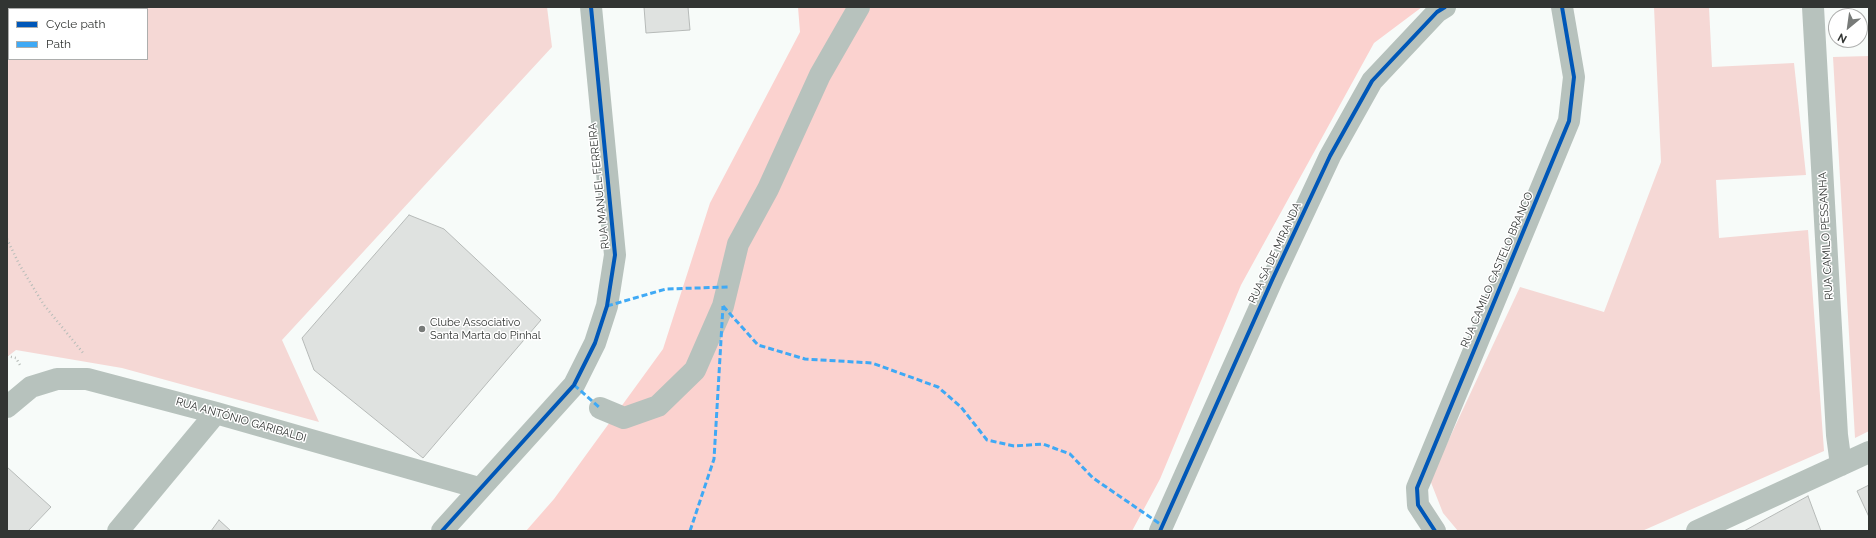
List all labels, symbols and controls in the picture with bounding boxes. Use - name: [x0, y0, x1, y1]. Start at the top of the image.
- legend: [8, 8, 148, 60]
- north arrow: [1828, 8, 1868, 48]
- text: Cycle path: [46, 17, 105, 31]
- text: N: [1836, 30, 1849, 46]
- text: Path: [46, 37, 71, 51]
- street label: RUA MANUEL FERREIRA: [586, 122, 612, 250]
- street label: RUA CAMILO PESSANHA: [1816, 172, 1836, 300]
- street label: RUA CAMILO CASTELO BRANCO: [1458, 190, 1536, 350]
- street label: RUA SÁ DE MIRANDA: [1246, 200, 1304, 306]
- place label: Clube Associativo Santa Marta do Pinhal: [430, 316, 541, 342]
- marker: Clube Associativo Santa Marta do Pinhal: [417, 324, 427, 334]
- street label: RUA ANTÓNIO GARIBALDI: [174, 395, 308, 445]

